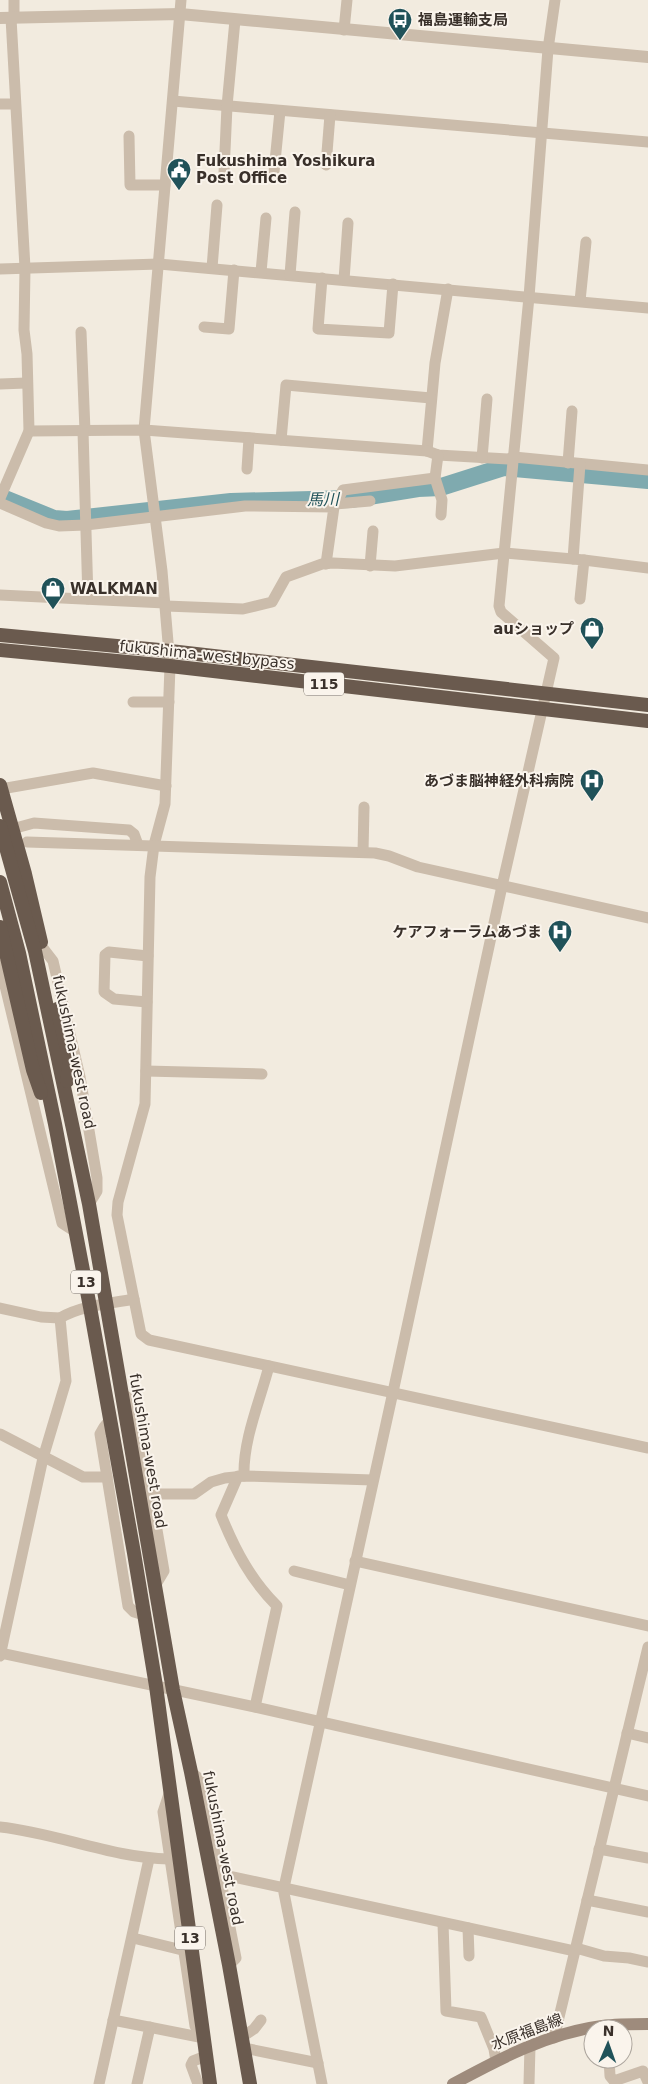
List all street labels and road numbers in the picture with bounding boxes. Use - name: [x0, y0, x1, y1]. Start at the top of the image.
- street label: fukushima-west bypass: [119, 637, 296, 673]
- road number: 115: [304, 672, 344, 696]
- street label: fukushima-west road: [49, 973, 99, 1131]
- road number: 13: [71, 1270, 101, 1294]
- street label: fukushima-west road: [126, 1372, 170, 1530]
- street label: fukushima-west road: [199, 1769, 247, 1927]
- road number: 13: [175, 1926, 205, 1950]
- street label: 水原福島線: [489, 2010, 565, 2054]

